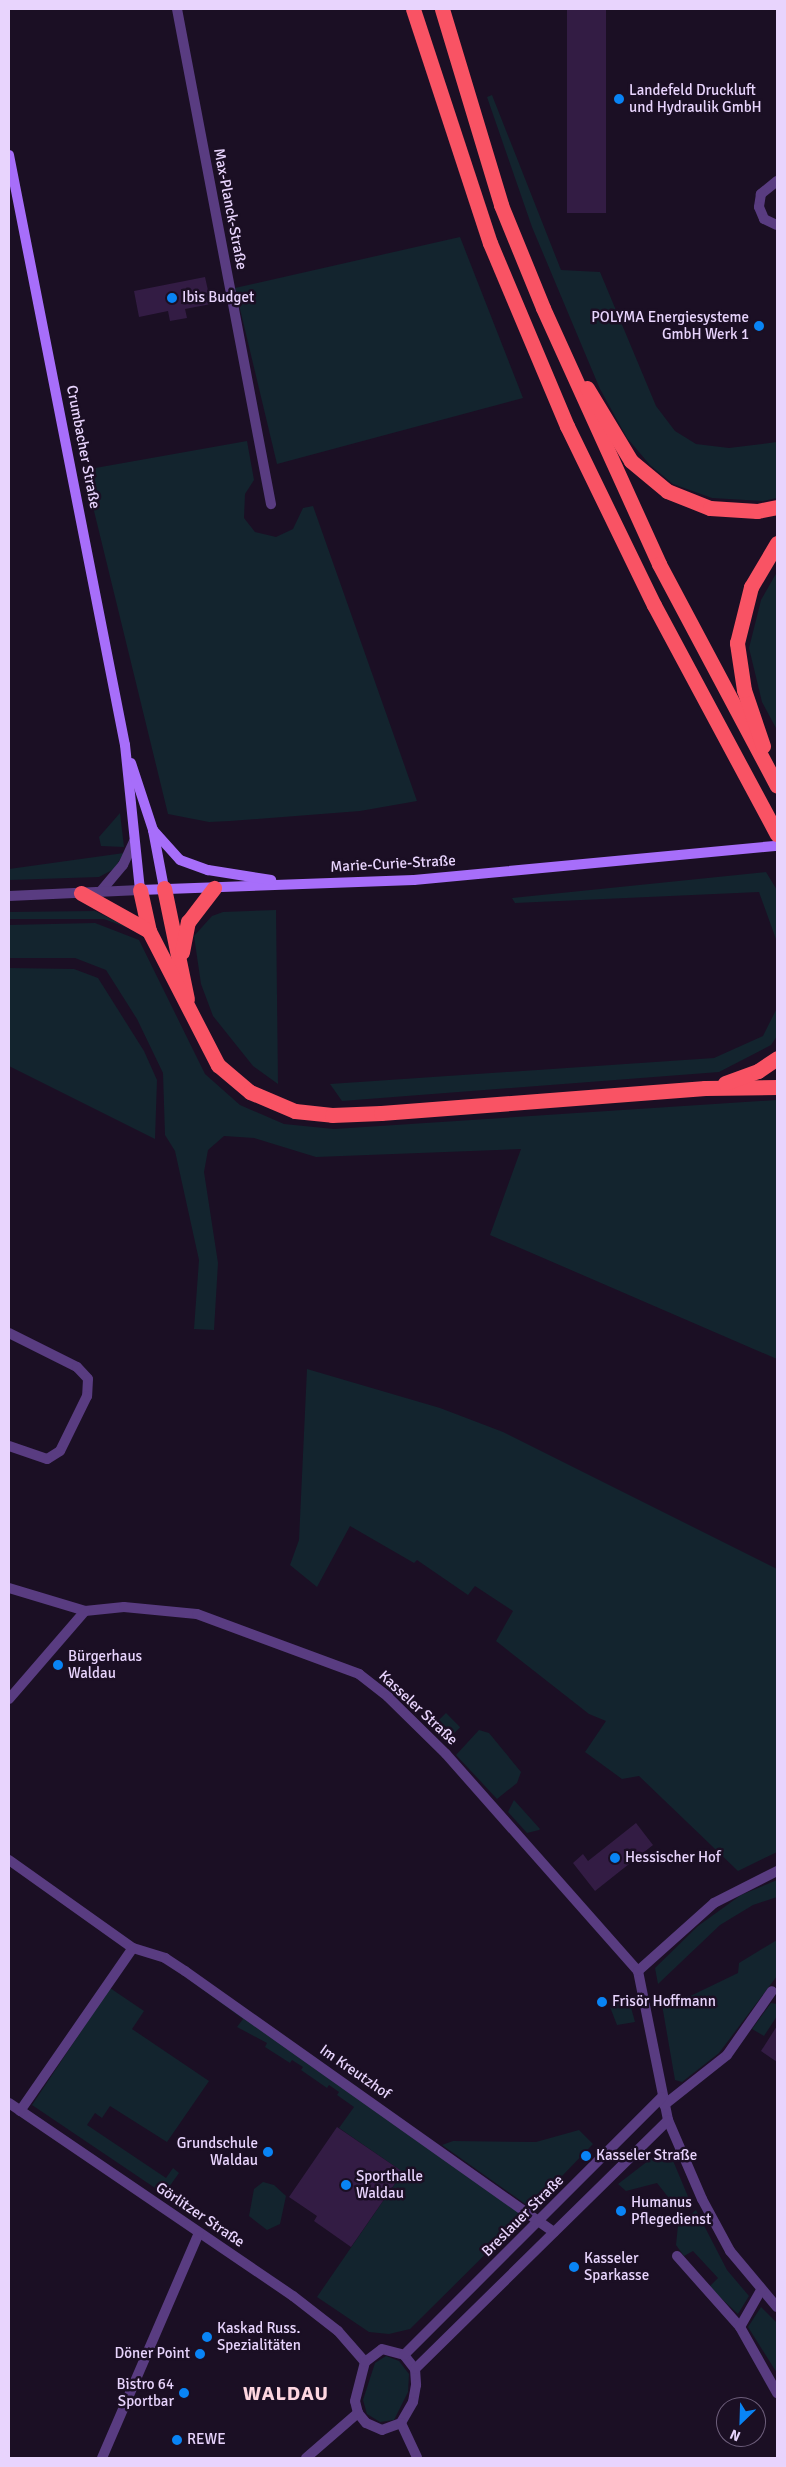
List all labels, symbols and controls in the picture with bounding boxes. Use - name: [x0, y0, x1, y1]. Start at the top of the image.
- place label: Landefeld Druckluft und Hydraulik GmbH: [629, 81, 762, 116]
- marker: Landefeld Druckluft und Hydraulik GmbH: [613, 93, 625, 105]
- street label: Max-Planck-Straße: [209, 147, 251, 271]
- place label: Ibis Budget: [182, 289, 254, 307]
- marker: Ibis Budget: [166, 292, 178, 304]
- place label: POLYMA Energiesysteme GmbH Werk 1: [591, 308, 749, 343]
- marker: POLYMA Energiesysteme GmbH Werk 1: [753, 320, 765, 332]
- street label: Crumbacher Straße: [62, 384, 104, 510]
- street label: Marie-Curie-Straße: [330, 852, 456, 876]
- place label: Bürgerhaus Waldau: [68, 1647, 142, 1682]
- marker: Bürgerhaus Waldau: [52, 1659, 64, 1671]
- street label: Kasseler Straße: [375, 1667, 461, 1749]
- place label: Hessischer Hof: [625, 1849, 721, 1867]
- marker: Hessischer Hof: [609, 1852, 621, 1864]
- place label: Frisör Hoffmann: [612, 1993, 716, 2011]
- marker: Frisör Hoffmann: [596, 1996, 608, 2008]
- street label: Im Kreutzhof: [316, 2041, 394, 2103]
- place label: Grundschule Waldau: [177, 2134, 258, 2169]
- marker: Grundschule Waldau: [262, 2146, 274, 2158]
- place label: Kasseler Straße: [596, 2147, 697, 2165]
- marker: Kasseler Straße: [580, 2150, 592, 2162]
- place label: Sporthalle Waldau: [356, 2167, 423, 2202]
- street label: Breslauer Straße: [478, 2171, 568, 2261]
- street label: Görlitzer Straße: [152, 2179, 248, 2251]
- marker: Sporthalle Waldau: [340, 2179, 352, 2191]
- place label: Humanus Pflegedienst: [631, 2193, 711, 2228]
- marker: Humanus Pflegedienst: [615, 2205, 627, 2217]
- place label: Kasseler Sparkasse: [584, 2249, 649, 2284]
- marker: Kasseler Sparkasse: [568, 2261, 580, 2273]
- place label: Kaskad Russ. Spezialitäten: [217, 2319, 301, 2354]
- marker: Kaskad Russ. Spezialitäten: [201, 2331, 213, 2343]
- place label: Döner Point: [115, 2345, 190, 2363]
- marker: Döner Point: [194, 2348, 206, 2360]
- place label: Bistro 64 Sportbar: [117, 2375, 174, 2410]
- district label: WALDAU: [242, 2381, 330, 2405]
- marker: Bistro 64 Sportbar: [178, 2387, 190, 2399]
- north arrow: [716, 2397, 766, 2447]
- text: N: [727, 2425, 743, 2445]
- place label: REWE: [187, 2431, 226, 2449]
- marker: REWE: [171, 2434, 183, 2446]

